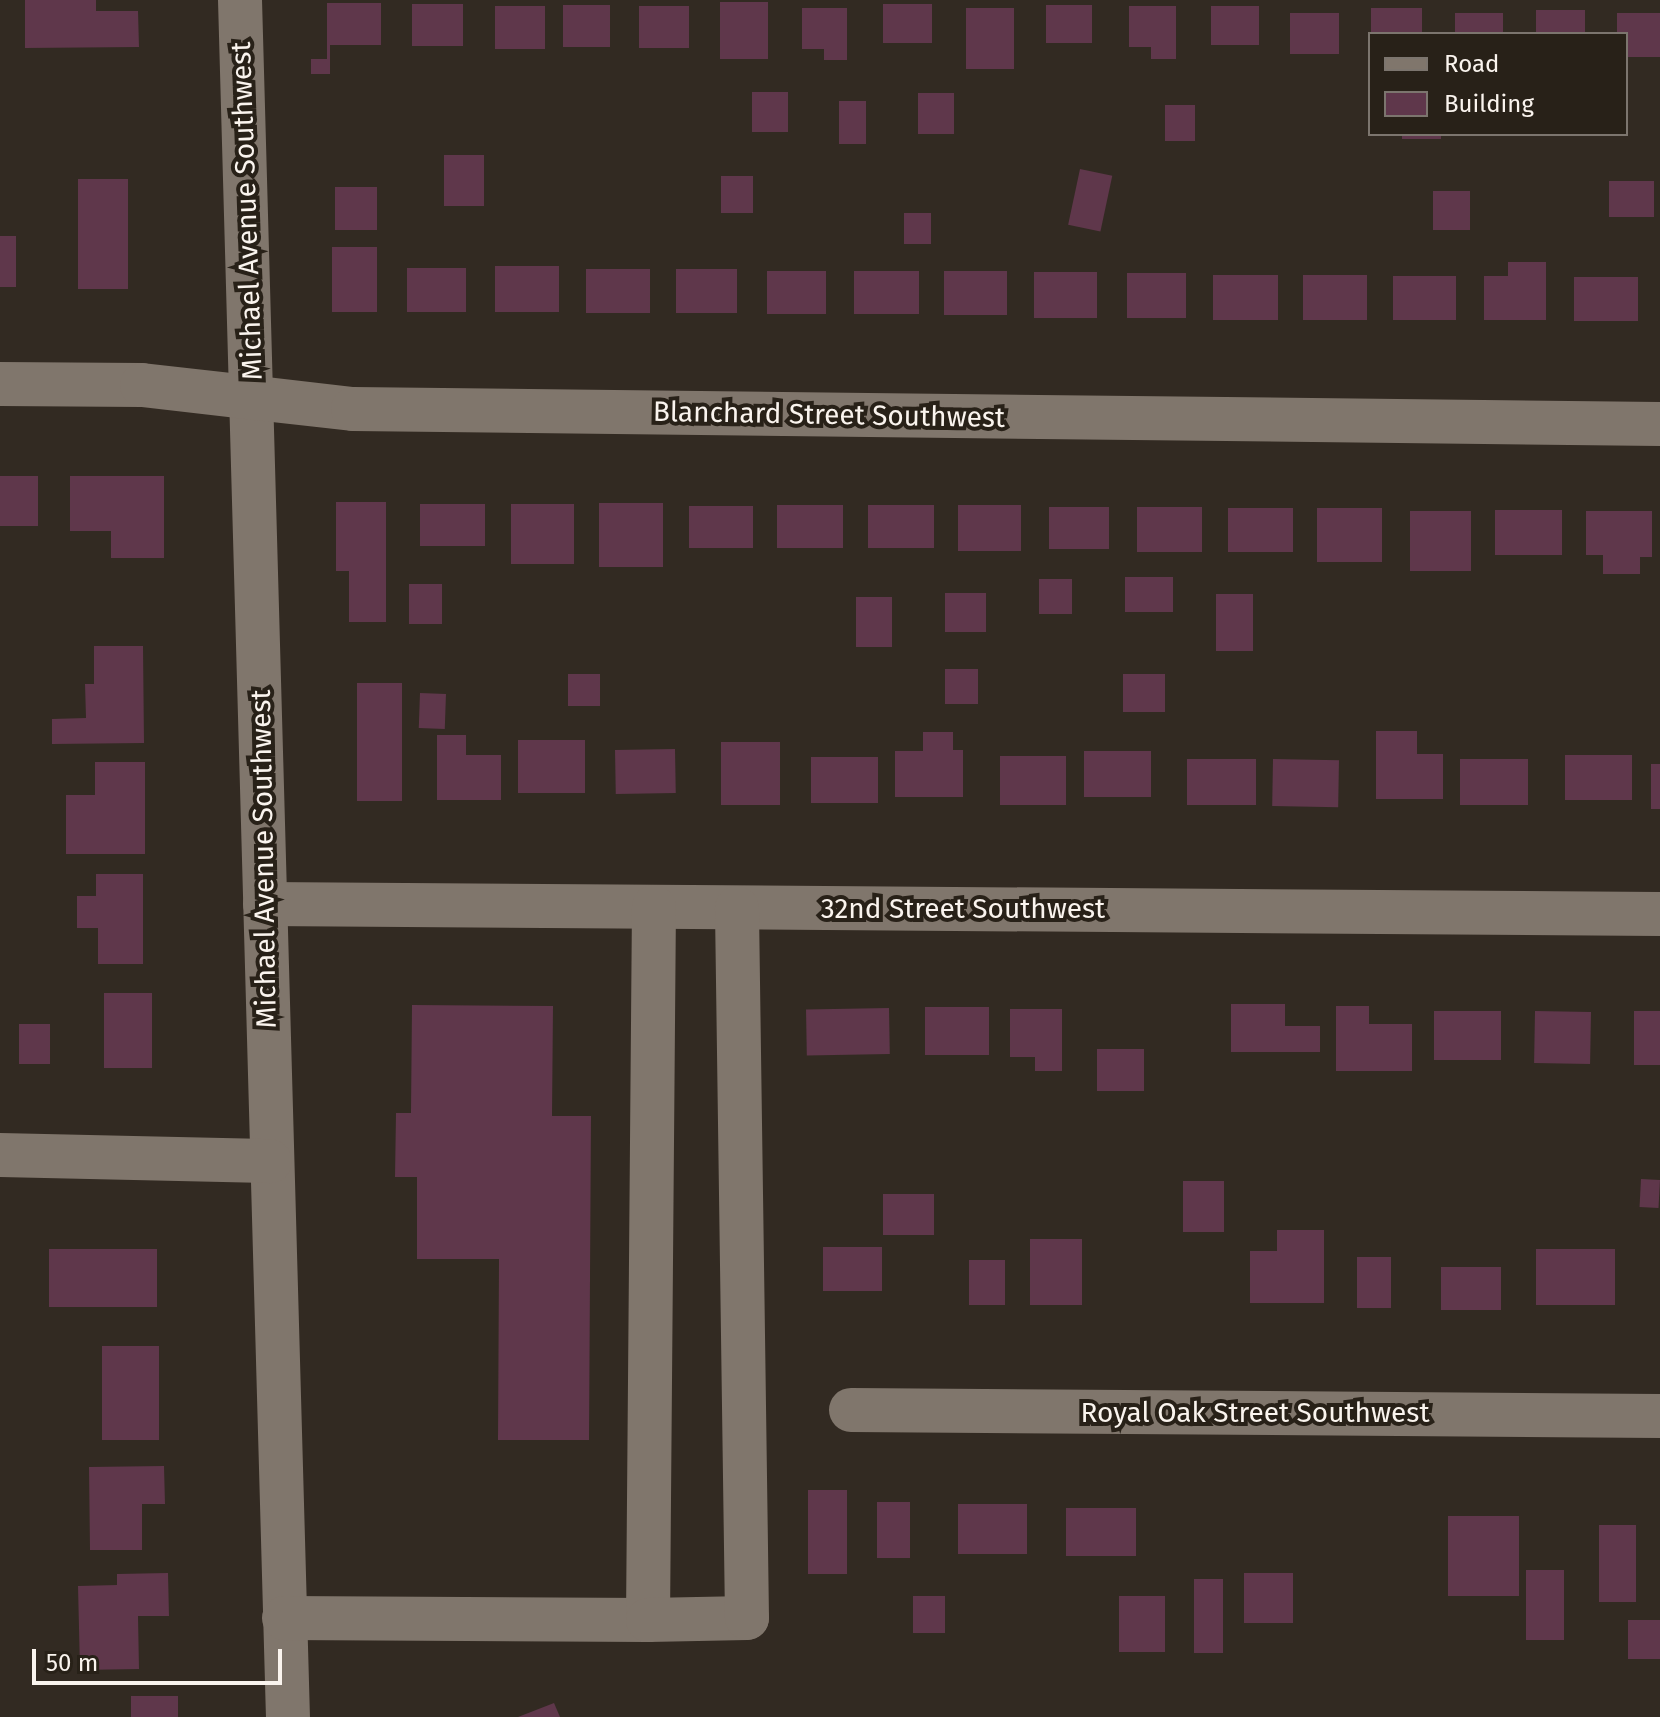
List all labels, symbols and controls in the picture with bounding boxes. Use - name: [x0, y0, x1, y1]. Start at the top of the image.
- legend: [1368, 32, 1628, 136]
- street label: Michael Avenue Southwest: [224, 41, 270, 381]
- text: Road: [1444, 50, 1499, 78]
- text: Building: [1444, 90, 1534, 118]
- street label: Blanchard Street Southwest: [653, 395, 1005, 435]
- street label: Michael Avenue Southwest: [244, 689, 284, 1029]
- street label: 32nd Street Southwest: [821, 892, 1105, 926]
- street label: Royal Oak Street Southwest: [1080, 1396, 1430, 1430]
- scale bar: [36, 1633, 286, 1683]
- text: 50 m: [46, 1649, 98, 1677]

